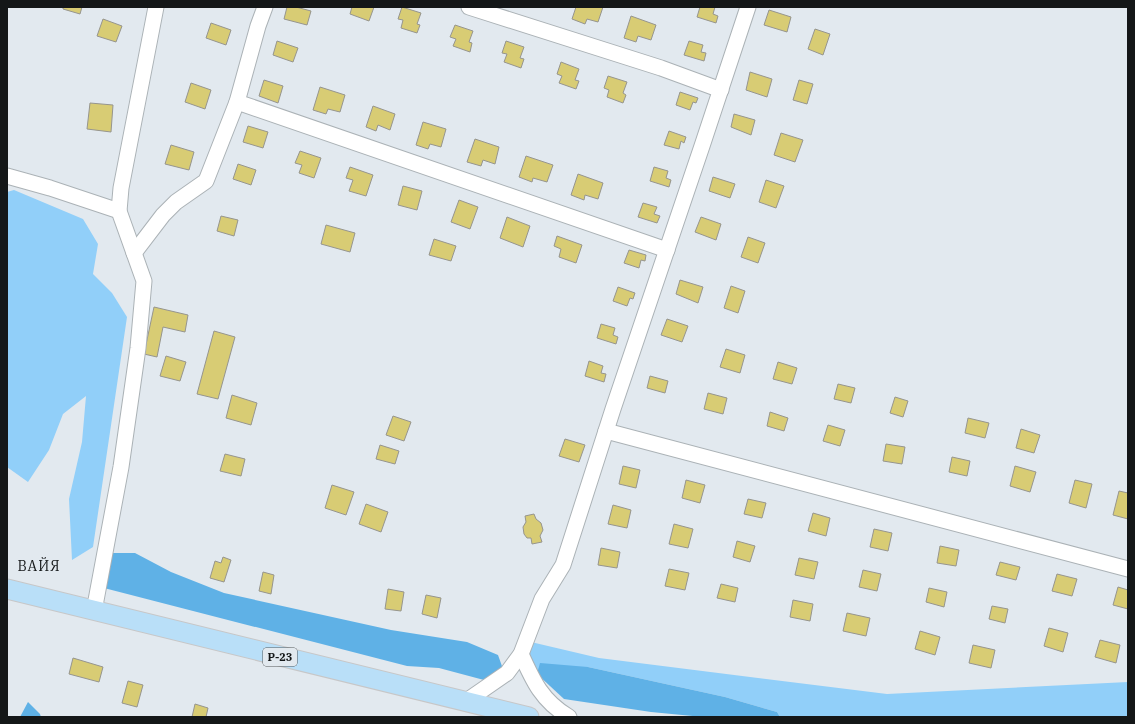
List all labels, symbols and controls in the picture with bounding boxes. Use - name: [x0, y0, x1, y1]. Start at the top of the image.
- district label: ВАЙЯ: [17, 557, 61, 575]
- road number: Р-23: [263, 648, 297, 666]

